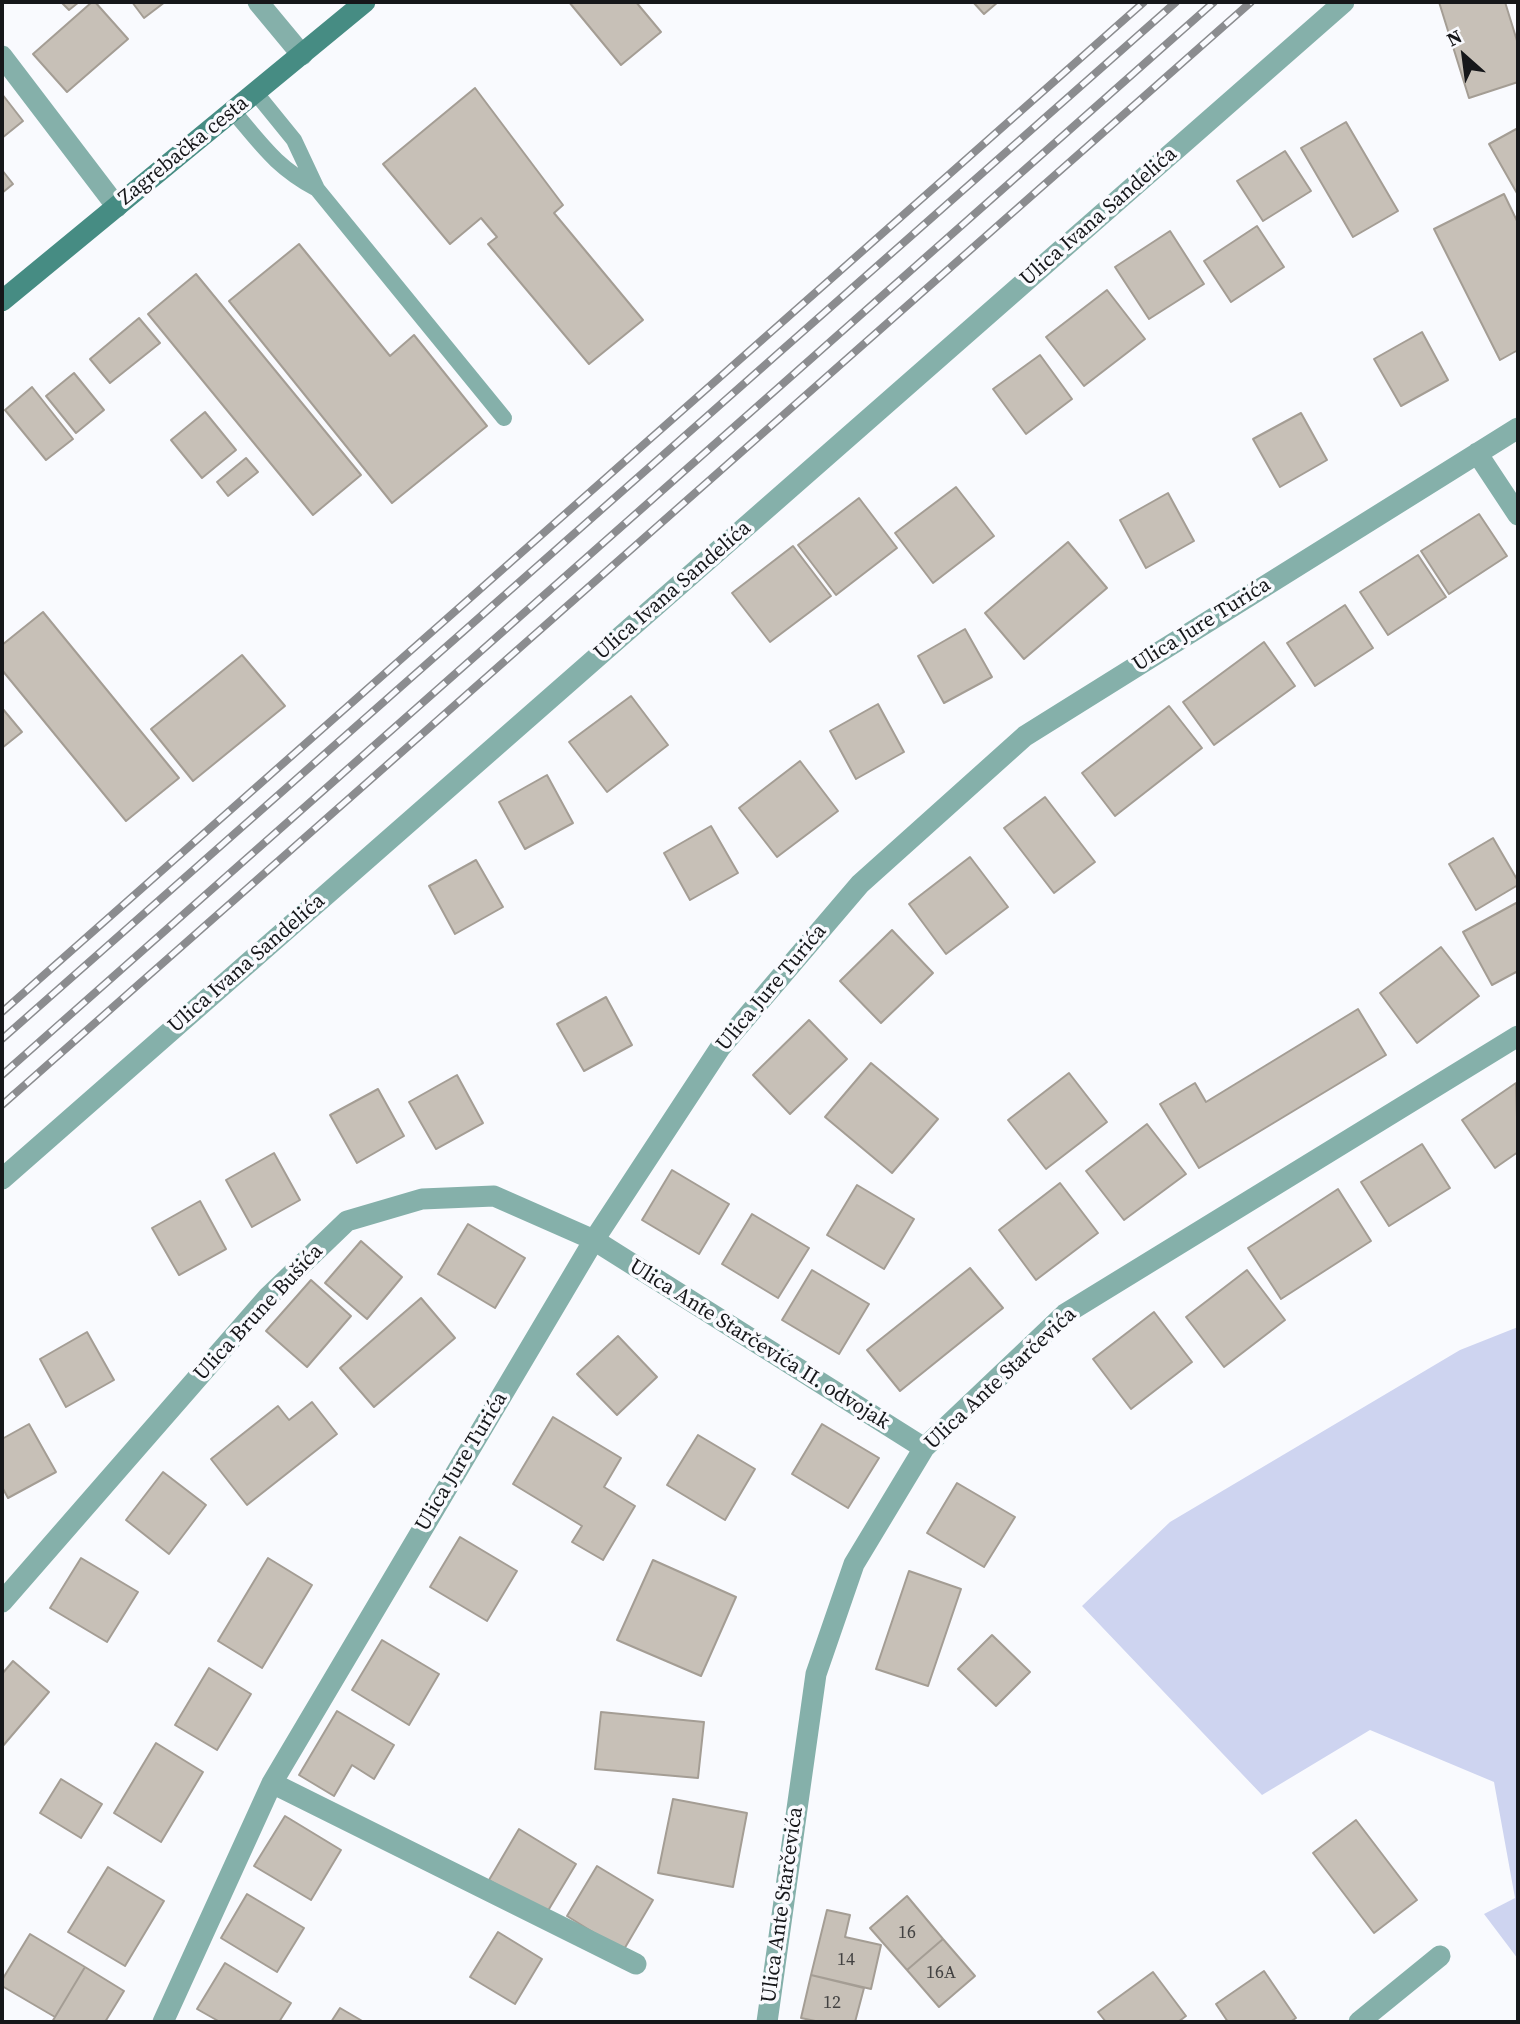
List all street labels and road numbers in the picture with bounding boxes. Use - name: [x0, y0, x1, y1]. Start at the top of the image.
- street label: Zagrebačka cesta: [114, 91, 254, 211]
- street label: Ulica Ivana Sandelića: [1015, 142, 1183, 292]
- street label: Ulica Ivana Sandelića: [589, 516, 757, 666]
- street label: Ulica Jure Turića: [1128, 572, 1276, 678]
- street label: Ulica Ivana Sandelića: [163, 889, 331, 1039]
- street label: Ulica Jure Turića: [712, 919, 832, 1057]
- street label: Ulica Brune Bušića: [189, 1239, 329, 1387]
- street label: Ulica Ante Starčevića II. odvojak: [624, 1254, 894, 1436]
- street label: Ulica Ante Starčevića: [920, 1302, 1082, 1456]
- street label: Ulica Jure Turića: [411, 1388, 513, 1536]
- street label: Ulica Ante Starčevića: [757, 1805, 809, 2005]

